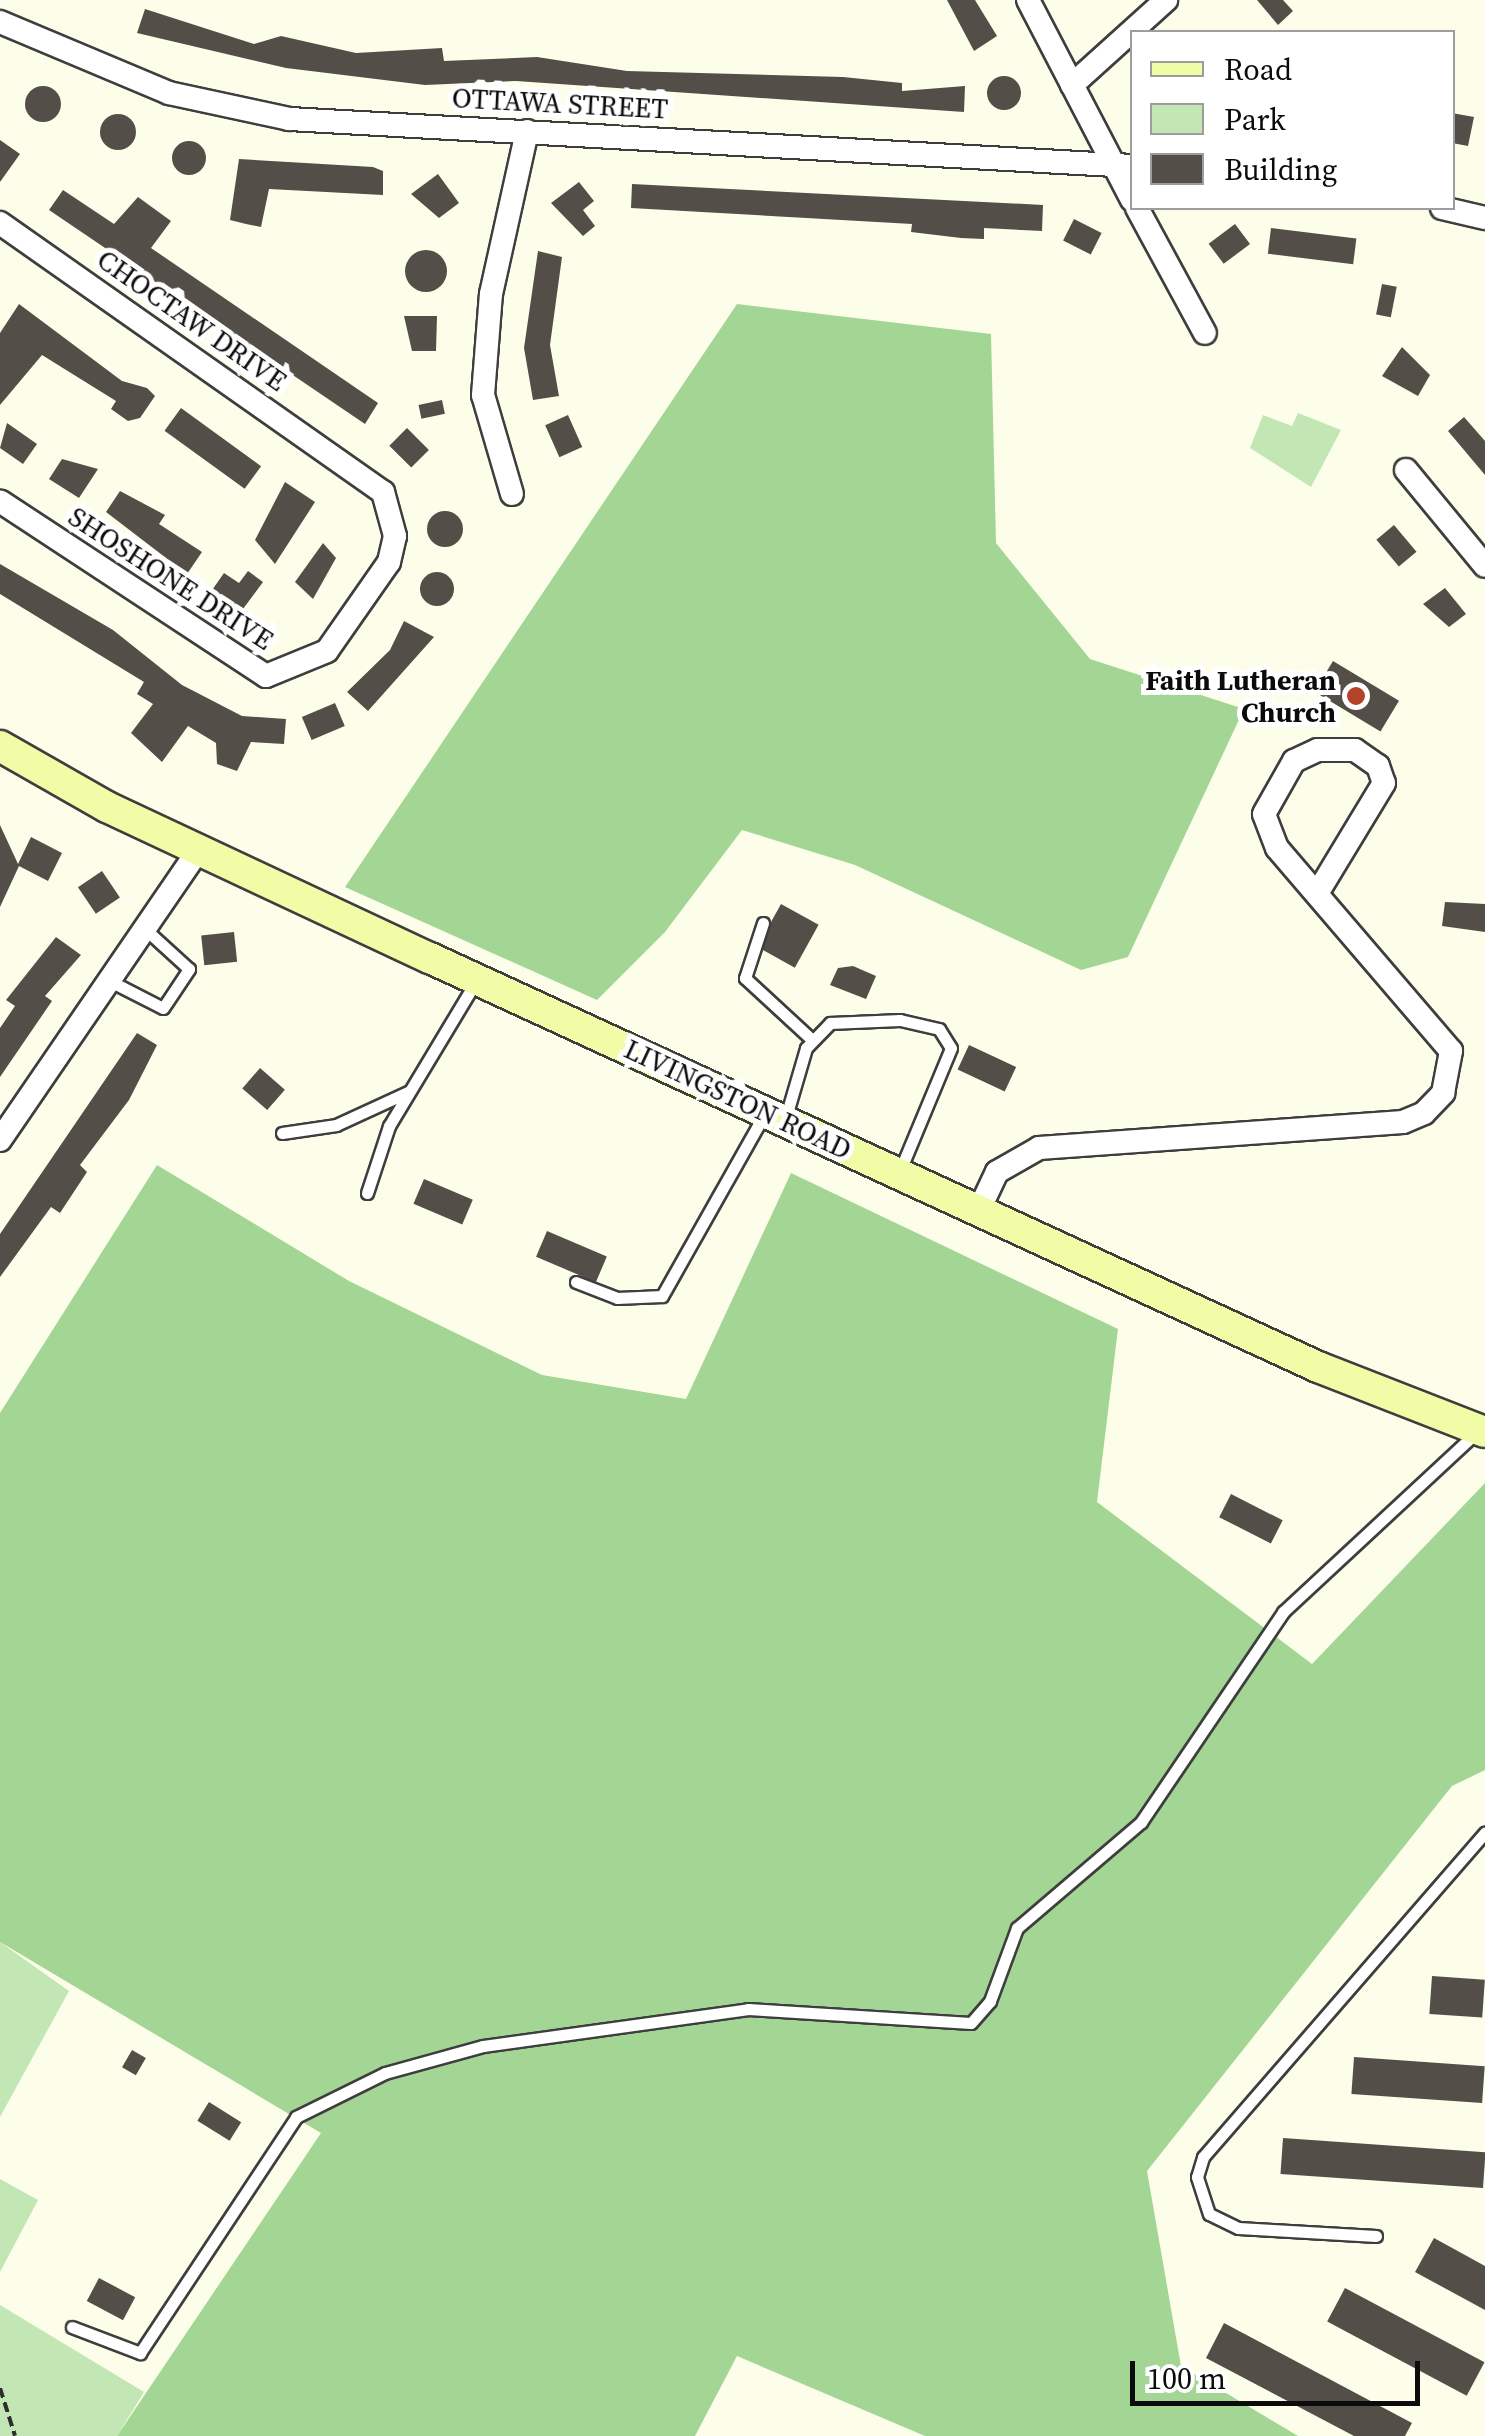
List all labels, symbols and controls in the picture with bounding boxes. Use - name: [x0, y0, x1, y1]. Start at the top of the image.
- legend: [1130, 30, 1455, 210]
- text: Road: [1224, 49, 1292, 90]
- street label: OTTAWA STREET: [451, 81, 669, 125]
- text: Park: [1224, 99, 1286, 140]
- text: Building: [1224, 149, 1337, 190]
- street label: CHOCTAW DRIVE: [90, 242, 294, 398]
- street label: SHOSHONE DRIVE: [62, 499, 280, 657]
- place label: Faith Lutheran Church: [1145, 663, 1336, 729]
- marker: Faith Lutheran Church: [1345, 685, 1367, 707]
- street label: LIVINGSTON ROAD: [619, 1032, 857, 1166]
- scale bar: [1135, 2341, 1425, 2403]
- text: 100 m: [1147, 2358, 1226, 2399]

